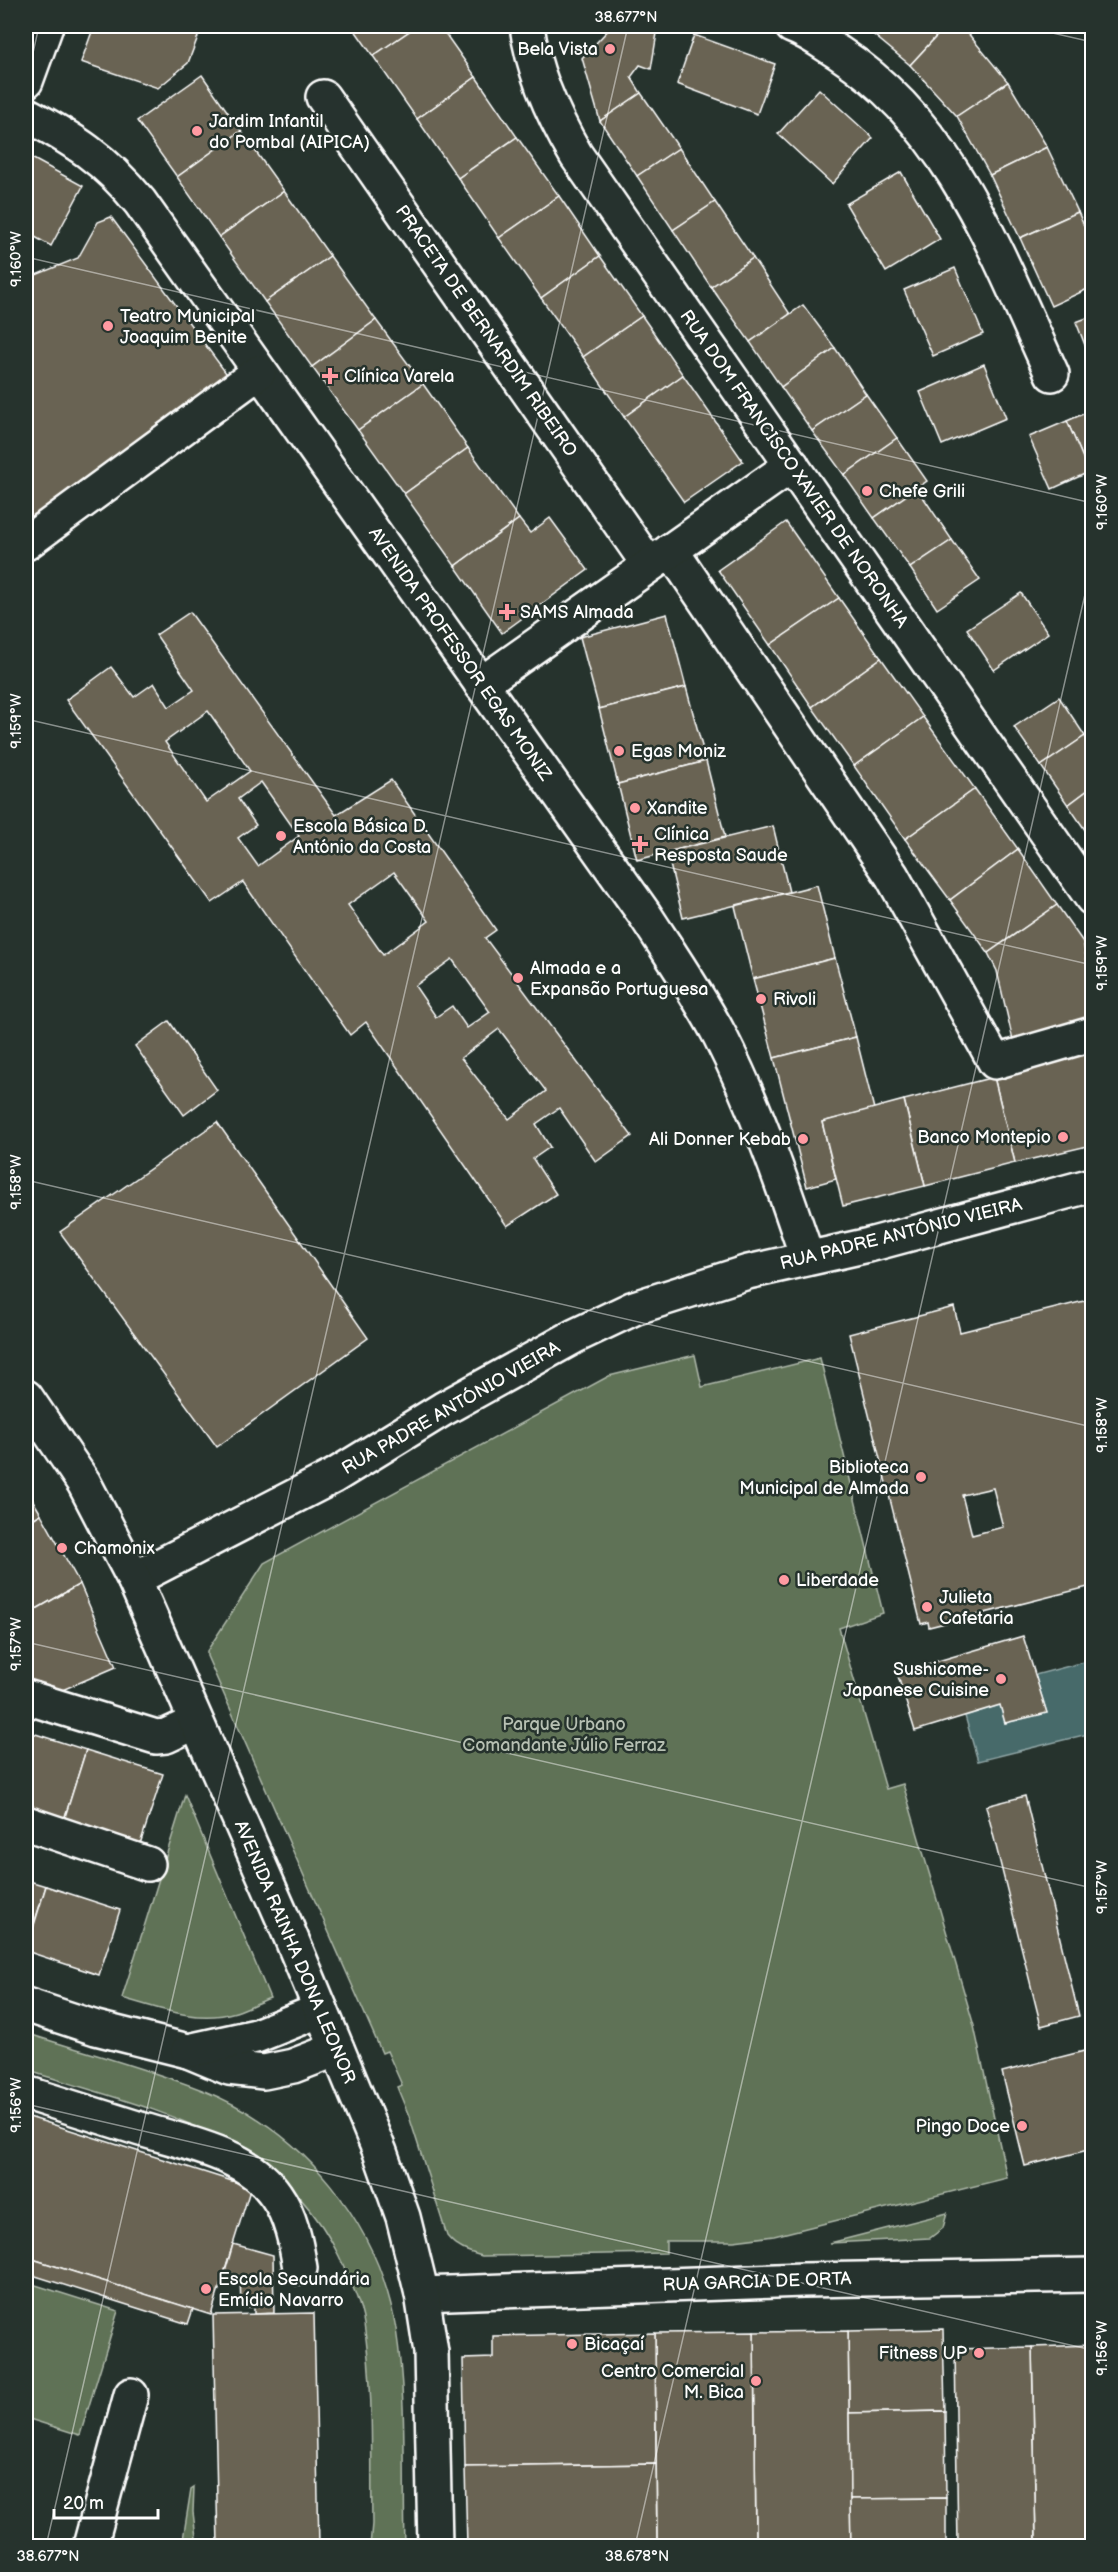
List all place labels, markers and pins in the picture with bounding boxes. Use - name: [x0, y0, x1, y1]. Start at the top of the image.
- place label: Bela Vista: [517, 39, 598, 60]
- marker: Bela Vista: [603, 42, 617, 56]
- place label: Jardim Infantil do Pombal (AIPICA): [209, 111, 370, 153]
- marker: Jardim Infantil do Pombal (AIPICA): [190, 124, 204, 138]
- place label: Teatro Municipal Joaquim Benite: [120, 306, 255, 348]
- marker: Teatro Municipal Joaquim Benite: [101, 319, 115, 333]
- place label: Clínica Varela: [344, 366, 454, 387]
- marker: Clínica Varela: [321, 367, 339, 385]
- place label: Chefe Grili: [879, 481, 965, 502]
- marker: Chefe Grili: [860, 484, 874, 498]
- place label: SAMS Almada: [520, 602, 634, 623]
- marker: SAMS Almada: [498, 603, 516, 621]
- place label: Egas Moniz: [631, 741, 726, 762]
- marker: Egas Moniz: [612, 744, 626, 758]
- place label: Xandite: [646, 798, 708, 819]
- marker: Xandite: [628, 801, 642, 815]
- place label: Escola Básica D. António da Costa: [293, 816, 431, 858]
- place label: Clínica Resposta Saude: [654, 824, 788, 866]
- marker: Escola Básica D. António da Costa: [274, 829, 288, 843]
- marker: Clínica Resposta Saude: [631, 835, 649, 853]
- place label: Almada e a Expansão Portuguesa: [530, 958, 709, 1000]
- marker: Almada e a Expansão Portuguesa: [511, 971, 525, 985]
- place label: Rivoli: [773, 989, 816, 1010]
- marker: Rivoli: [754, 992, 768, 1006]
- place label: Banco Montepio: [917, 1127, 1051, 1148]
- place label: Ali Donner Kebab: [649, 1129, 791, 1150]
- marker: Banco Montepio: [1056, 1130, 1070, 1144]
- marker: Ali Donner Kebab: [796, 1132, 810, 1146]
- place label: Biblioteca Municipal de Almada: [739, 1457, 909, 1499]
- marker: Biblioteca Municipal de Almada: [914, 1470, 928, 1484]
- place label: Chamonix: [74, 1538, 155, 1559]
- marker: Chamonix: [55, 1541, 69, 1555]
- place label: Liberdade: [796, 1570, 879, 1591]
- marker: Liberdade: [777, 1573, 791, 1587]
- place label: Julieta Cafetaria: [939, 1587, 1014, 1629]
- marker: Julieta Cafetaria: [920, 1600, 934, 1614]
- place label: Sushicome- Japanese Cuisine: [843, 1659, 989, 1701]
- marker: Sushicome- Japanese Cuisine: [994, 1672, 1008, 1686]
- place label: Pingo Doce: [915, 2116, 1010, 2137]
- marker: Pingo Doce: [1015, 2119, 1029, 2133]
- place label: Escola Secundária Emídio Navarro: [218, 2269, 370, 2311]
- marker: Escola Secundária Emídio Navarro: [199, 2282, 213, 2296]
- place label: Bicaçaí: [584, 2334, 645, 2355]
- marker: Bicaçaí: [565, 2337, 579, 2351]
- place label: Fitness UP: [879, 2343, 968, 2364]
- marker: Fitness UP: [972, 2346, 986, 2360]
- place label: Centro Comercial M. Bica: [601, 2361, 744, 2403]
- marker: Centro Comercial M. Bica: [749, 2374, 763, 2388]

